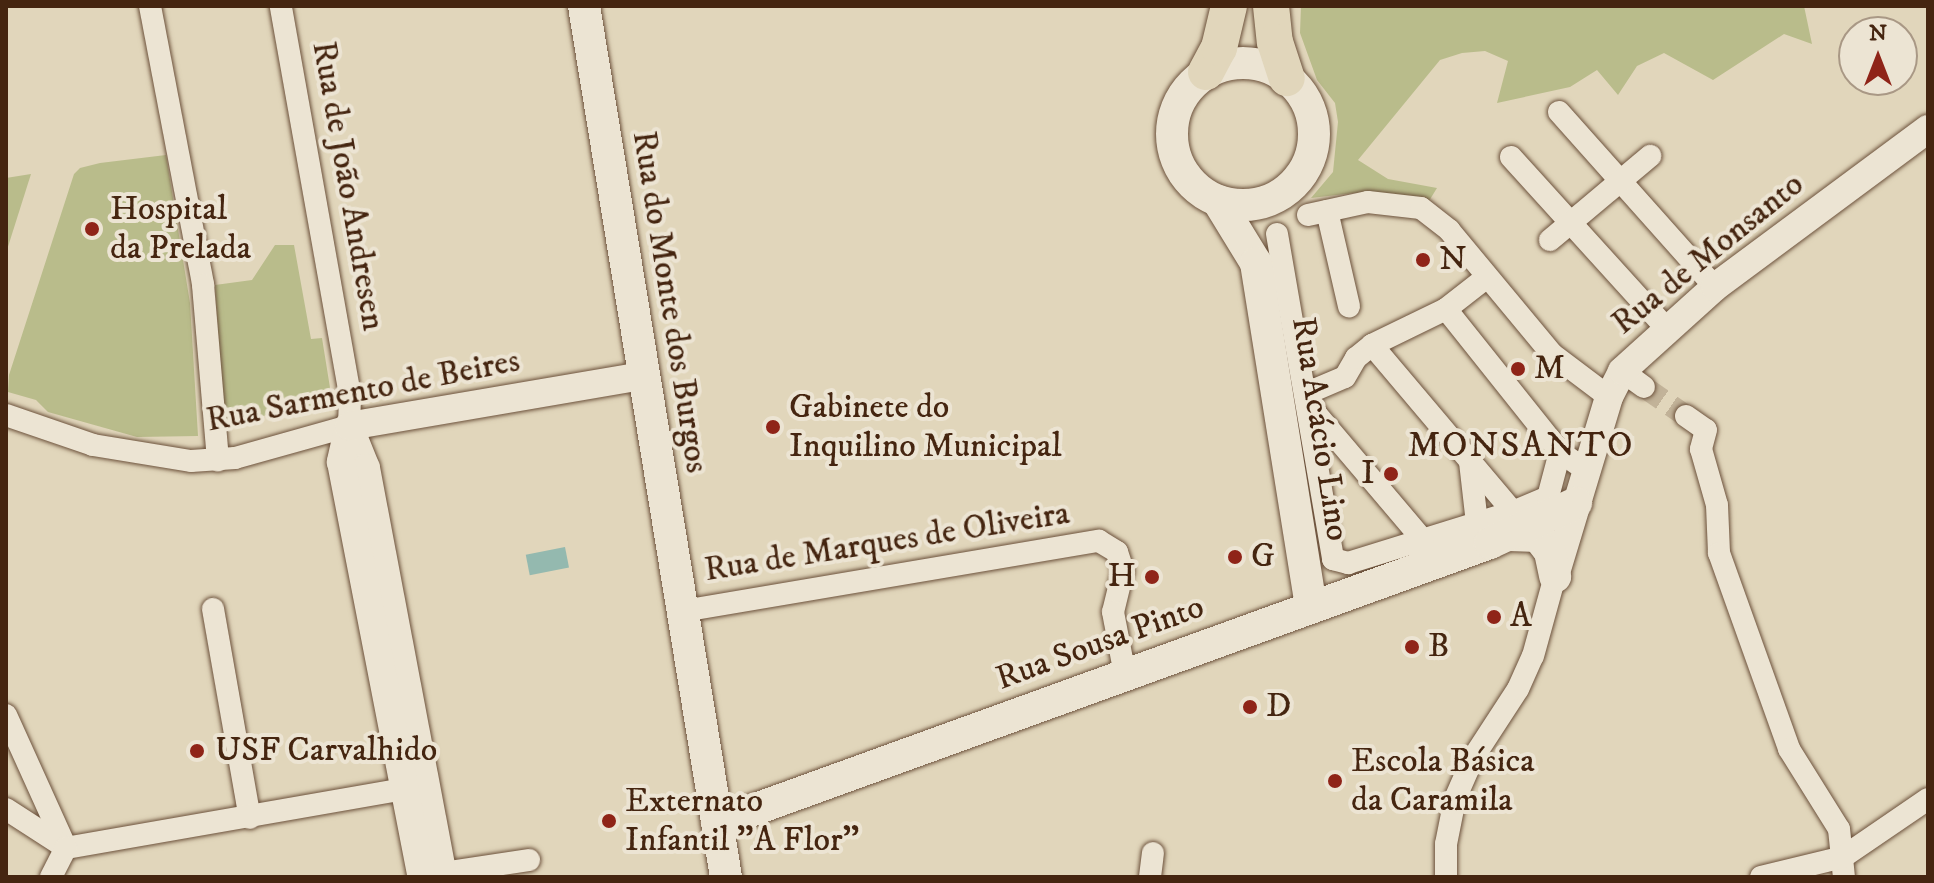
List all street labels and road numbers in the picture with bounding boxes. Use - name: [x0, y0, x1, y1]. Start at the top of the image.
- street label: Rua de João Andresen: [302, 38, 394, 334]
- street label: Rua do Monte dos Burgos: [623, 128, 717, 476]
- street label: Rua de Monsanto: [1604, 164, 1812, 344]
- street label: Rua Acácio Lino: [1282, 314, 1358, 544]
- street label: Rua Sarmento de Beires: [203, 341, 523, 441]
- street label: Rua de Marques de Oliveira: [702, 493, 1072, 591]
- street label: Rua Sousa Pinto: [991, 587, 1209, 699]

